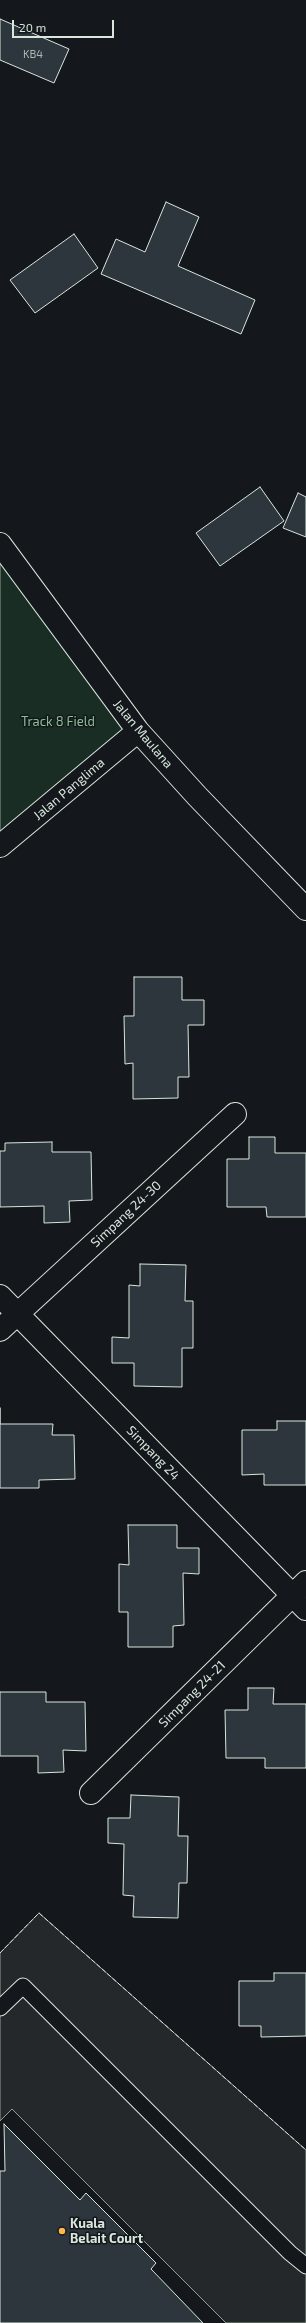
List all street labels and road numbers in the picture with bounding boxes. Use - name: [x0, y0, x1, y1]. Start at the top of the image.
- street label: Jalan Maulana: [110, 697, 176, 771]
- street label: Jalan Panglima: [30, 755, 108, 823]
- street label: Simpang 24-30: [88, 1177, 164, 1251]
- street label: Simpang 24: [123, 1423, 183, 1483]
- street label: Simpang 24-21: [155, 1657, 229, 1731]

